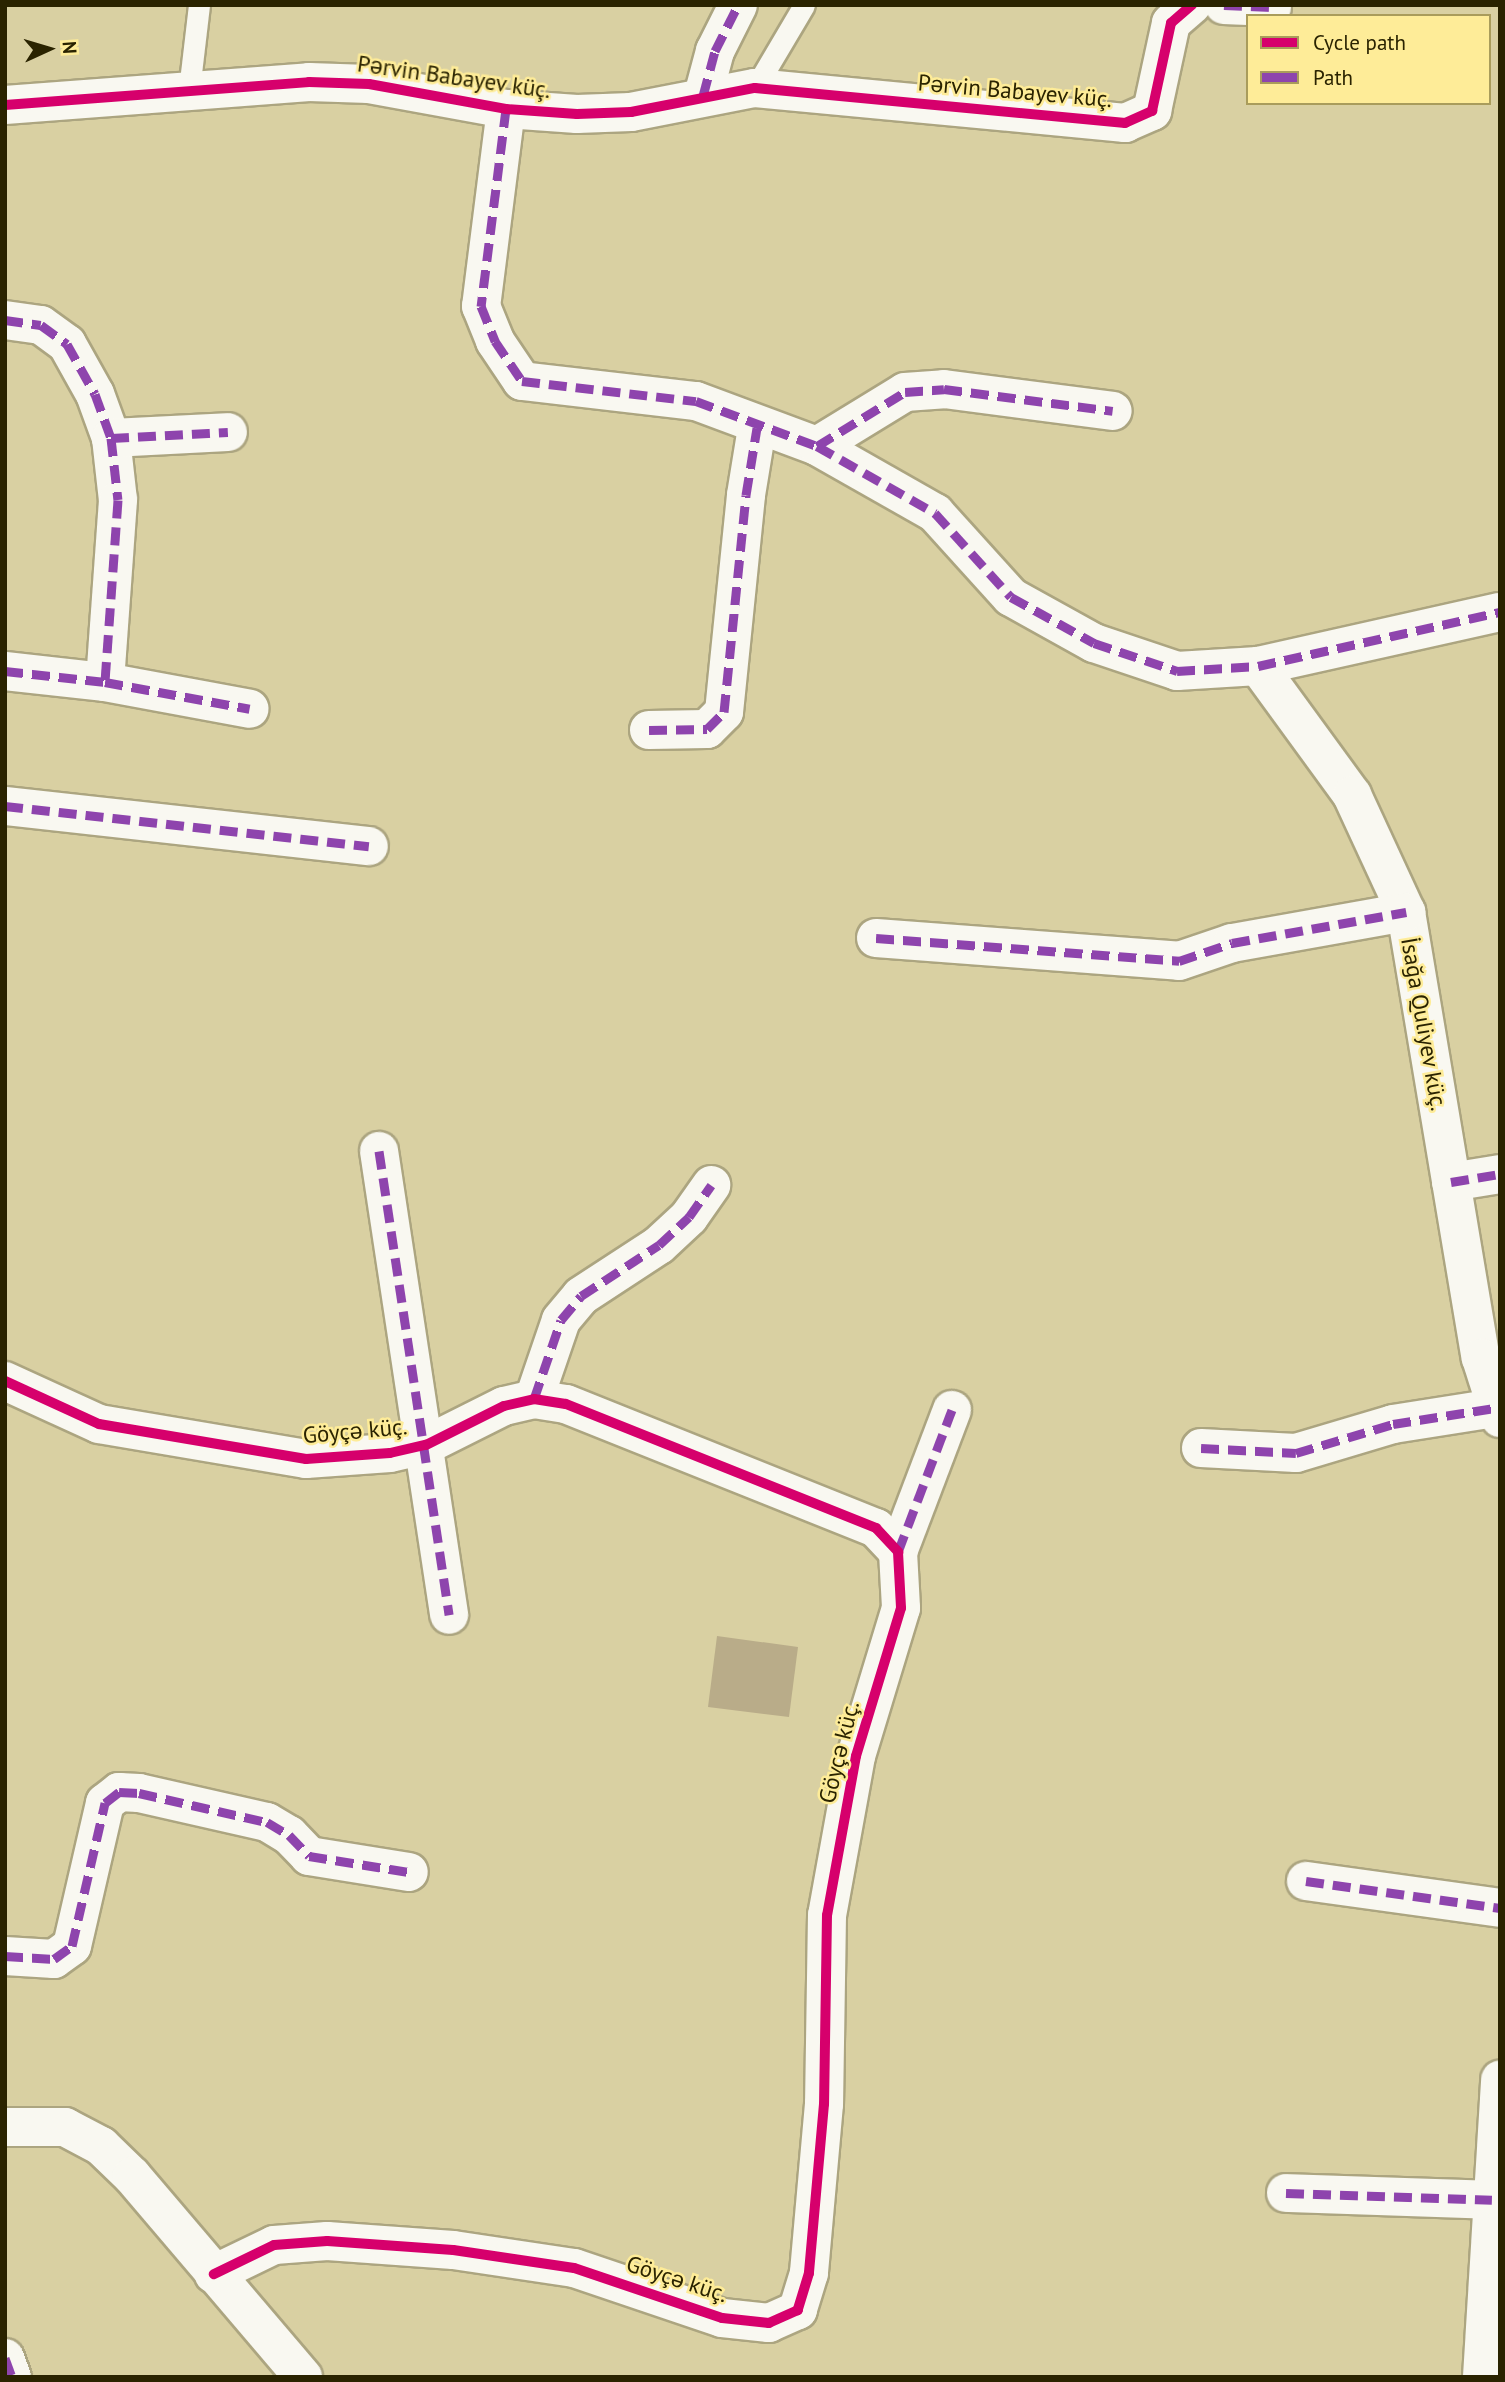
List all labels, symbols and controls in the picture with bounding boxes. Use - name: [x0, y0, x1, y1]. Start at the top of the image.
- north arrow: [14, 14, 84, 84]
- legend: [1246, 14, 1491, 105]
- text: Cycle path: [1313, 29, 1406, 56]
- text: N: [58, 40, 82, 55]
- street label: Pərvin Babayev küç.: [355, 50, 553, 104]
- text: Path: [1313, 64, 1353, 91]
- street label: Pərvin Babayev küç.: [916, 69, 1114, 113]
- street label: İsağa Quliyev küç.: [1395, 935, 1453, 1113]
- street label: Göyçə küç.: [302, 1413, 408, 1449]
- street label: Göyçə küç.: [813, 1698, 865, 1806]
- street label: Göyçə küç.: [623, 2250, 731, 2308]

